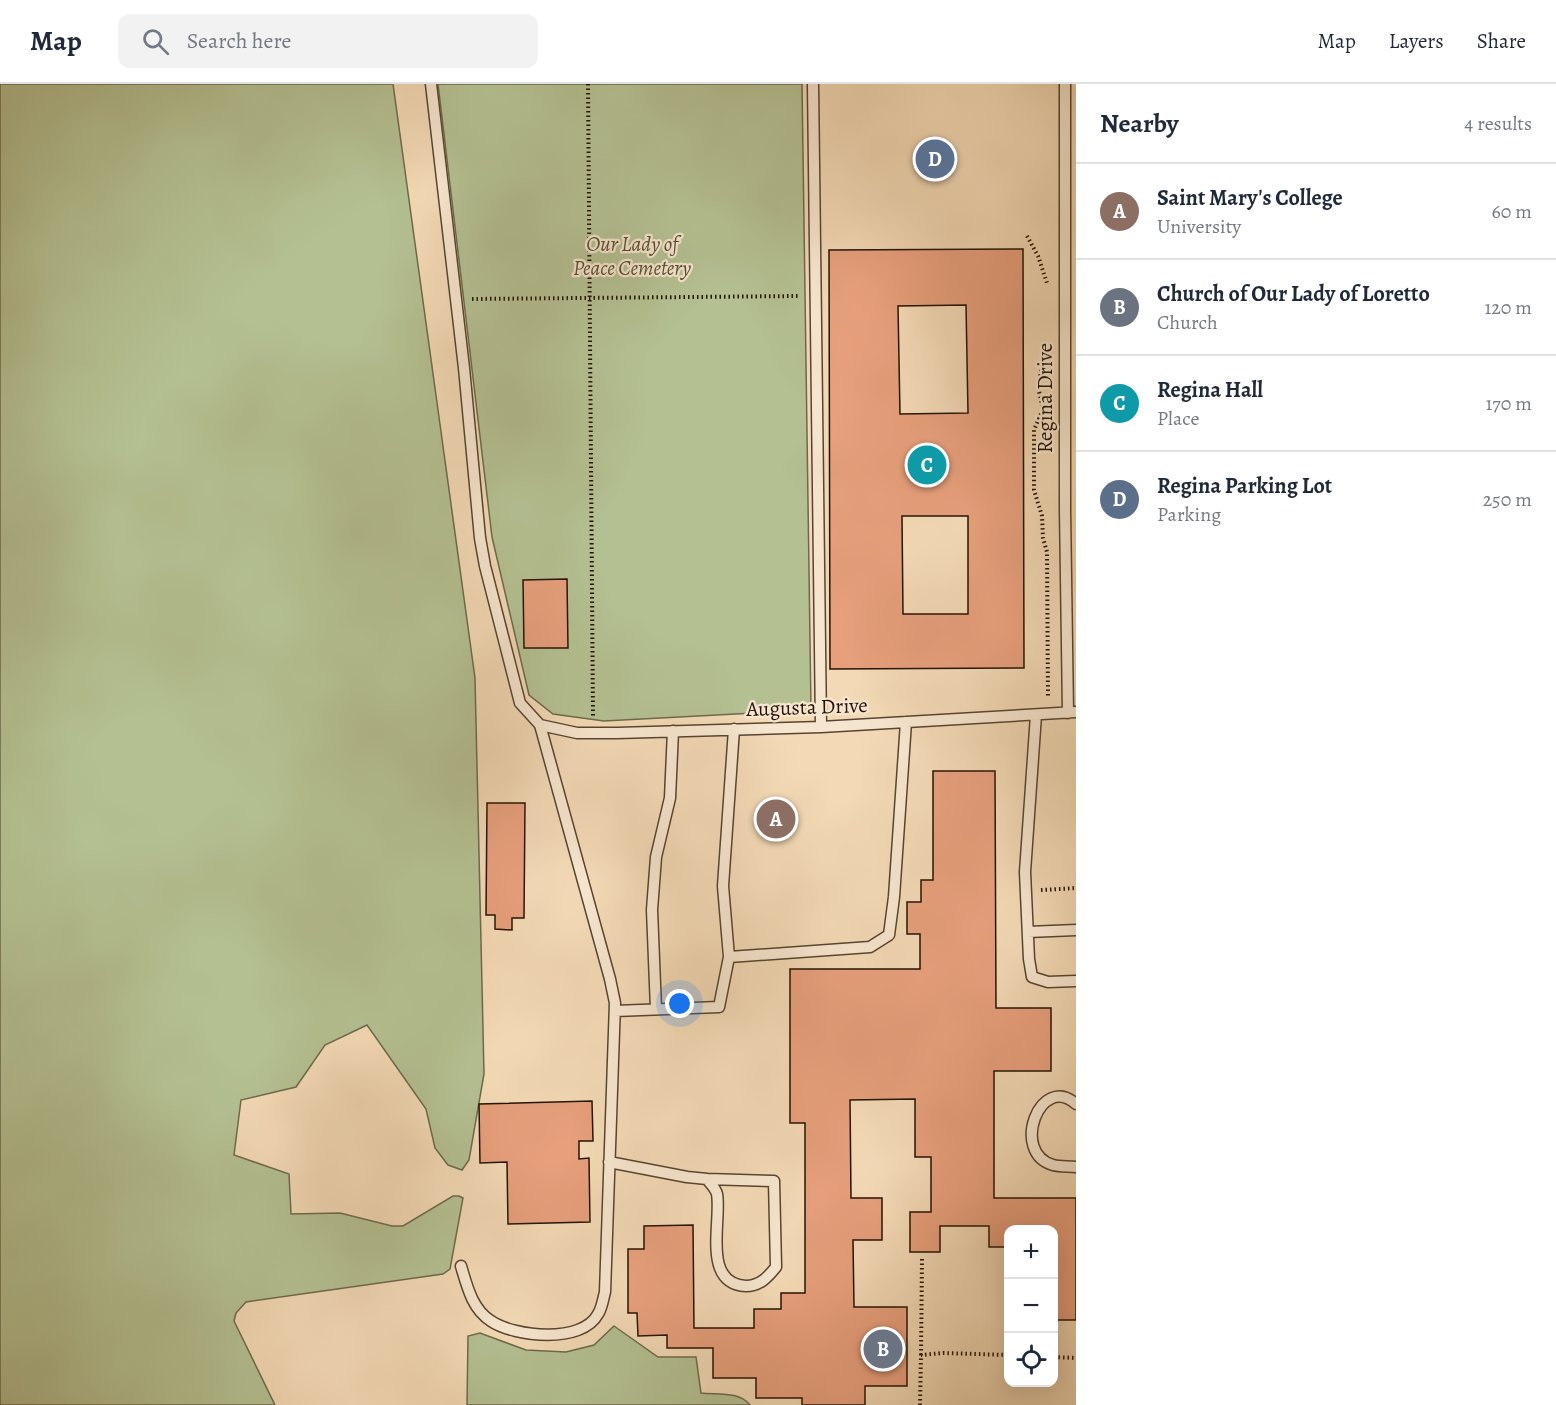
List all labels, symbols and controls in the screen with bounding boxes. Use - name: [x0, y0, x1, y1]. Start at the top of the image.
- search box: [118, 14, 538, 68]
- text: Map: [30, 22, 82, 60]
- icon: search: [139, 25, 172, 58]
- text: Search here: [187, 26, 291, 56]
- text: Map: [1317, 27, 1356, 55]
- text: Layers: [1389, 27, 1444, 55]
- text: Share: [1477, 27, 1526, 55]
- text: Nearby: [1100, 106, 1179, 141]
- text: 4 results: [1464, 110, 1532, 137]
- pin: D: [916, 136, 954, 182]
- text: Saint Mary's College: [1157, 183, 1343, 213]
- text: A: [1113, 198, 1126, 225]
- text: 60 m: [1492, 198, 1532, 225]
- text: University: [1157, 213, 1241, 240]
- park label: Our Lady of Peace Cemetery: [573, 230, 691, 282]
- text: Church of Our Lady of Loretto: [1157, 279, 1430, 309]
- text: B: [1113, 294, 1126, 321]
- text: 120 m: [1484, 294, 1532, 321]
- text: Church: [1157, 309, 1218, 336]
- street label: Regina Drive: [1031, 343, 1059, 453]
- text: Regina Hall: [1157, 375, 1263, 405]
- text: C: [1113, 390, 1126, 417]
- text: 170 m: [1486, 390, 1532, 417]
- text: Place: [1157, 405, 1199, 432]
- pin: C: [908, 442, 946, 488]
- text: Regina Parking Lot: [1157, 471, 1332, 501]
- text: D: [1113, 486, 1126, 513]
- text: 250 m: [1483, 486, 1532, 513]
- text: Parking: [1157, 501, 1221, 528]
- street label: Augusta Drive: [745, 691, 868, 723]
- pin: A: [756, 796, 796, 842]
- your location: [665, 989, 694, 1018]
- map controls: [1004, 1225, 1058, 1387]
- button: +: [1004, 1225, 1058, 1279]
- button: −: [1004, 1279, 1058, 1333]
- pin: B: [864, 1326, 902, 1372]
- button: locate: [1004, 1333, 1058, 1387]

